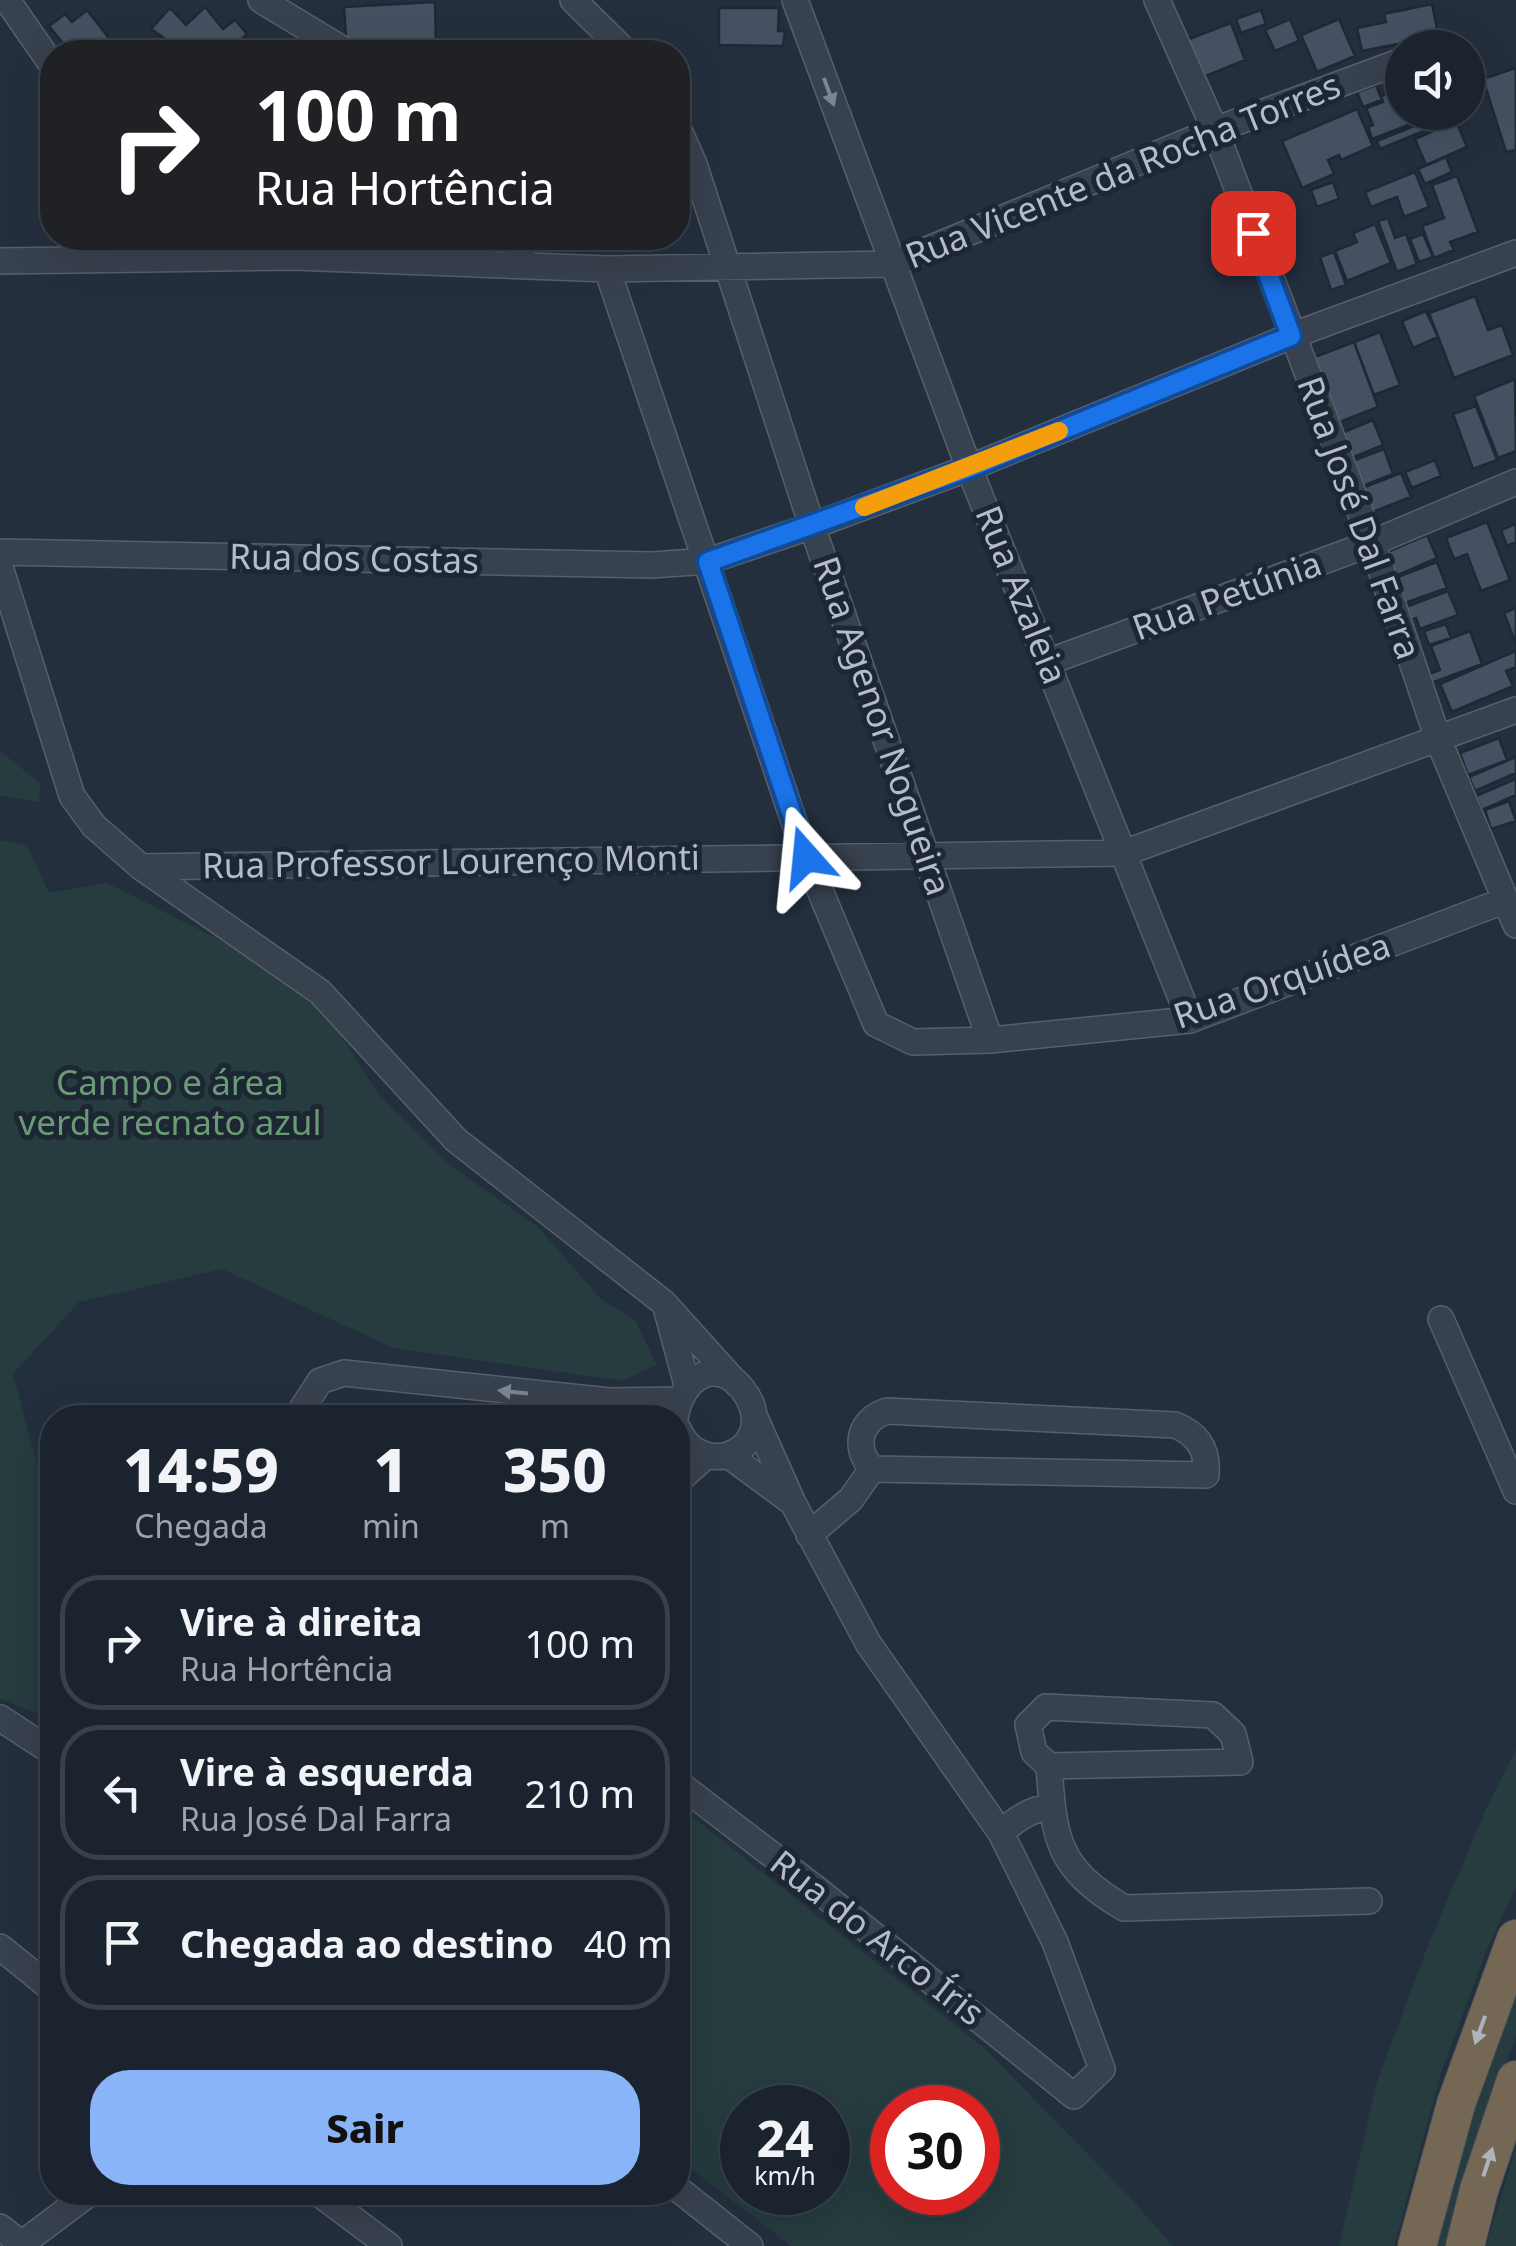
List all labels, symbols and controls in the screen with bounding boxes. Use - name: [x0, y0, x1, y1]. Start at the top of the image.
- map controls: [1385, 30, 1485, 130]
- button: sound: [1385, 30, 1485, 130]
- street label: Rua Vicente da Rocha Torres: [898, 61, 1347, 279]
- text: 100 m: [255, 66, 462, 162]
- one-way arrow: [822, 77, 837, 107]
- icon: right: [90, 80, 220, 210]
- text: Rua Hortência: [255, 157, 555, 218]
- pin: [1211, 191, 1296, 276]
- icon: arrive: [1226, 206, 1281, 261]
- street label: Rua José Dal Farra: [1287, 370, 1433, 665]
- street label: Rua Azaleia: [965, 498, 1079, 690]
- street label: Rua dos Costas: [229, 532, 479, 583]
- street label: Rua Petúnia: [1126, 539, 1327, 650]
- street label: Rua Agenor Nogueira: [803, 550, 963, 901]
- position arrow: [754, 805, 858, 909]
- street label: Rua Professor Lourenço Monti: [202, 833, 700, 888]
- street label: Rua Orquídea: [1167, 921, 1396, 1039]
- park label: Campo e área verde recnato azul: [19, 1058, 321, 1145]
- one-way arrow: [496, 1383, 528, 1399]
- text: 14:59: [123, 1428, 279, 1510]
- text: 1: [374, 1428, 408, 1510]
- text: 350: [503, 1428, 607, 1510]
- text: Chegada: [134, 1504, 268, 1547]
- text: min: [362, 1504, 420, 1547]
- text: m: [540, 1504, 570, 1547]
- text: Vire à direita: [180, 1595, 422, 1647]
- icon: right: [95, 1615, 150, 1670]
- text: 100 m: [524, 1617, 635, 1669]
- text: Rua Hortência: [180, 1647, 393, 1690]
- text: Vire à esquerda: [180, 1745, 474, 1797]
- icon: left: [95, 1765, 150, 1820]
- text: 210 m: [524, 1767, 635, 1819]
- text: Rua José Dal Farra: [180, 1797, 452, 1840]
- street label: Rua do Arco Íris: [761, 1838, 995, 2035]
- icon: arrive: [95, 1915, 150, 1970]
- text: Chegada ao destino: [180, 1917, 554, 1969]
- text: 40 m: [584, 1917, 673, 1969]
- one-way arrow: [1472, 2015, 1488, 2045]
- button: Sair: [90, 2070, 640, 2185]
- speed limit sign: 30: [870, 2085, 1000, 2215]
- text: 24: [756, 2104, 814, 2172]
- one-way arrow: [1482, 2147, 1497, 2177]
- text: km/h: [754, 2158, 816, 2192]

